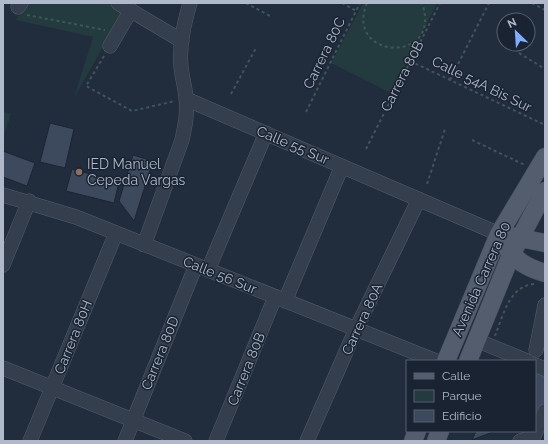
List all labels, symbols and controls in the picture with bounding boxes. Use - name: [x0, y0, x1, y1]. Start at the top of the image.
- north arrow: [496, 12, 536, 52]
- street label: Carrera 80C: [300, 14, 348, 91]
- text: N: [505, 16, 519, 31]
- street label: Carrera 80B: [377, 38, 427, 114]
- street label: Calle 54A Bis Sur: [430, 53, 535, 115]
- street label: Calle 55 Sur: [254, 123, 332, 167]
- place label: IED Manuel Cepeda Vargas: [87, 156, 186, 188]
- marker: IED Manuel Cepeda Vargas: [74, 167, 84, 177]
- street label: Avenida Carrera 80: [449, 219, 513, 339]
- street label: Calle 56 Sur: [181, 253, 259, 297]
- street label: Carrera 80A: [338, 280, 386, 357]
- street label: Carrera 80H: [51, 298, 95, 376]
- street label: Carrera 80D: [138, 314, 182, 392]
- street label: Carrera 80B: [224, 330, 268, 408]
- legend: [406, 360, 536, 432]
- text: Calle: [442, 369, 470, 383]
- text: Parque: [442, 389, 482, 403]
- text: Edificio: [442, 409, 482, 423]

